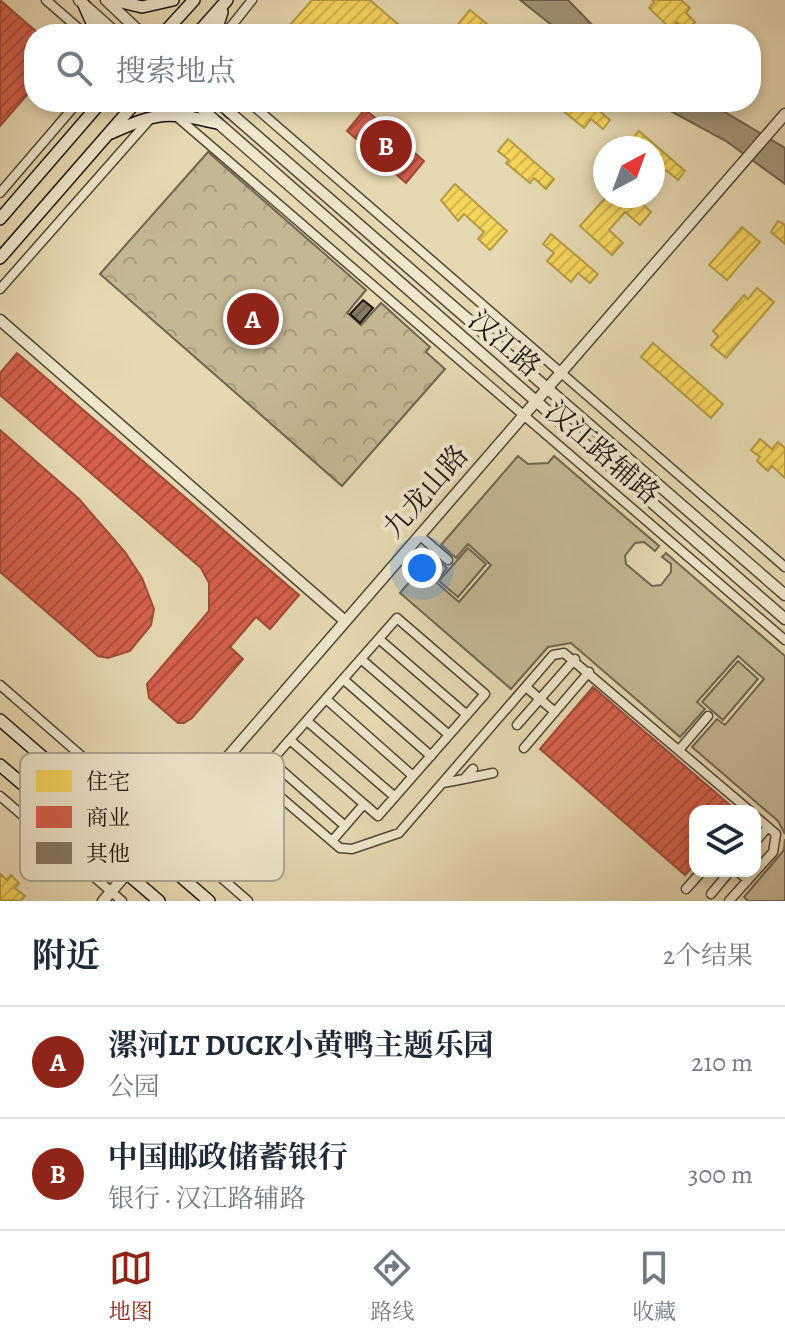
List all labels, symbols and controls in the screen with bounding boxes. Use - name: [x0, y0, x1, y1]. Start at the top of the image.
- search box: [24, 24, 761, 112]
- icon: search: [52, 46, 96, 90]
- text: 搜索地点: [116, 51, 236, 91]
- pin: B: [360, 116, 412, 176]
- north arrow: [593, 136, 665, 208]
- pin: A: [227, 289, 279, 349]
- street label: 汉江路: [460, 302, 549, 386]
- street label: 汉江路辅路: [537, 392, 668, 513]
- street label: 九龙山路: [375, 437, 477, 546]
- your location: [402, 548, 442, 588]
- legend: [20, 753, 284, 881]
- text: 住宅: [86, 767, 130, 797]
- text: 商业: [86, 803, 130, 833]
- map controls: [689, 805, 761, 877]
- button: layers: [689, 805, 761, 877]
- text: 其他: [86, 839, 130, 869]
- text: 附近: [32, 932, 100, 979]
- text: 2个结果: [663, 938, 753, 973]
- text: 漯河LT DUCK小黄鸭主题乐园: [108, 1025, 494, 1065]
- text: A: [50, 1045, 66, 1080]
- text: 210 m: [691, 1045, 753, 1080]
- text: 公园: [108, 1069, 160, 1104]
- text: 中国邮政储蓄银行: [108, 1137, 348, 1177]
- text: B: [50, 1157, 66, 1192]
- text: 300 m: [688, 1157, 753, 1192]
- text: 银行 · 汉江路辅路: [108, 1181, 305, 1216]
- tab: 地图: [109, 1246, 153, 1327]
- tab: 路线: [370, 1246, 414, 1327]
- tab: 收藏: [632, 1246, 676, 1327]

